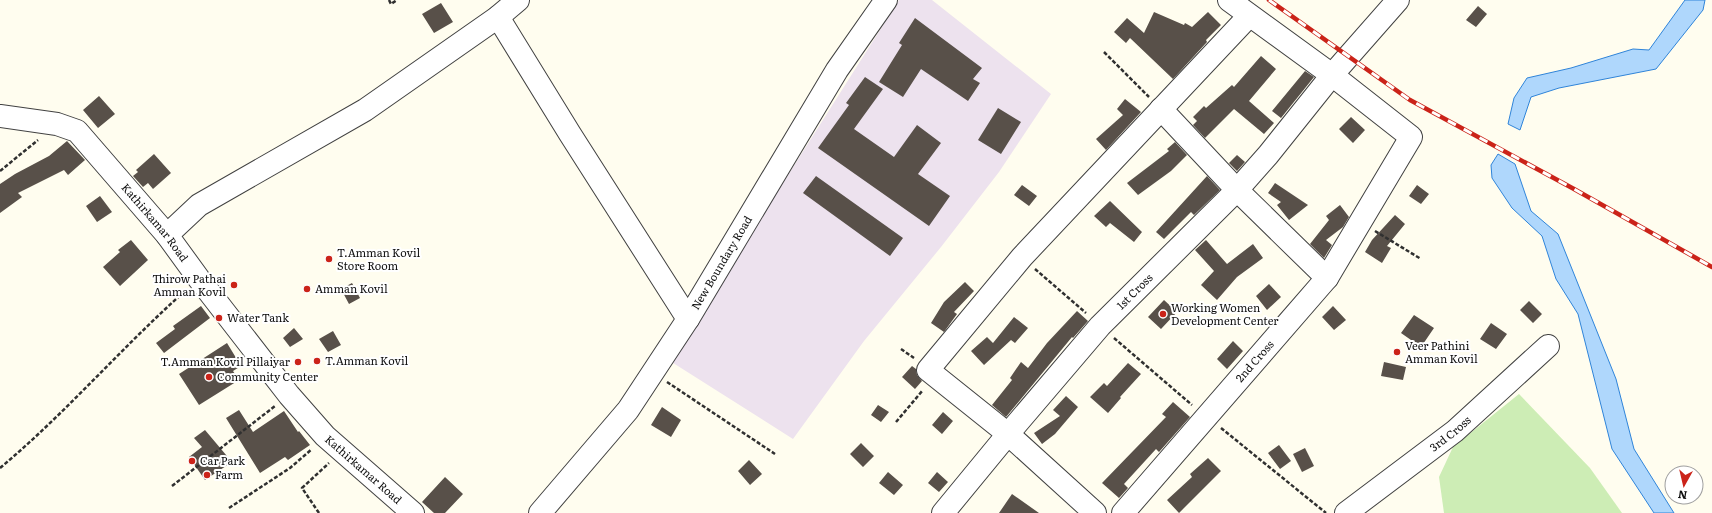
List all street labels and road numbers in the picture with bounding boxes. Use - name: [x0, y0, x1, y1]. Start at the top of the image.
- street label: Kathirkamar Road: [119, 179, 193, 265]
- street label: New Boundary Road: [686, 212, 755, 312]
- street label: 1st Cross: [1112, 269, 1156, 312]
- street label: 2nd Cross: [1231, 336, 1277, 385]
- street label: 3rd Cross: [1426, 411, 1474, 455]
- street label: Kathirkamar Road: [322, 431, 406, 507]

